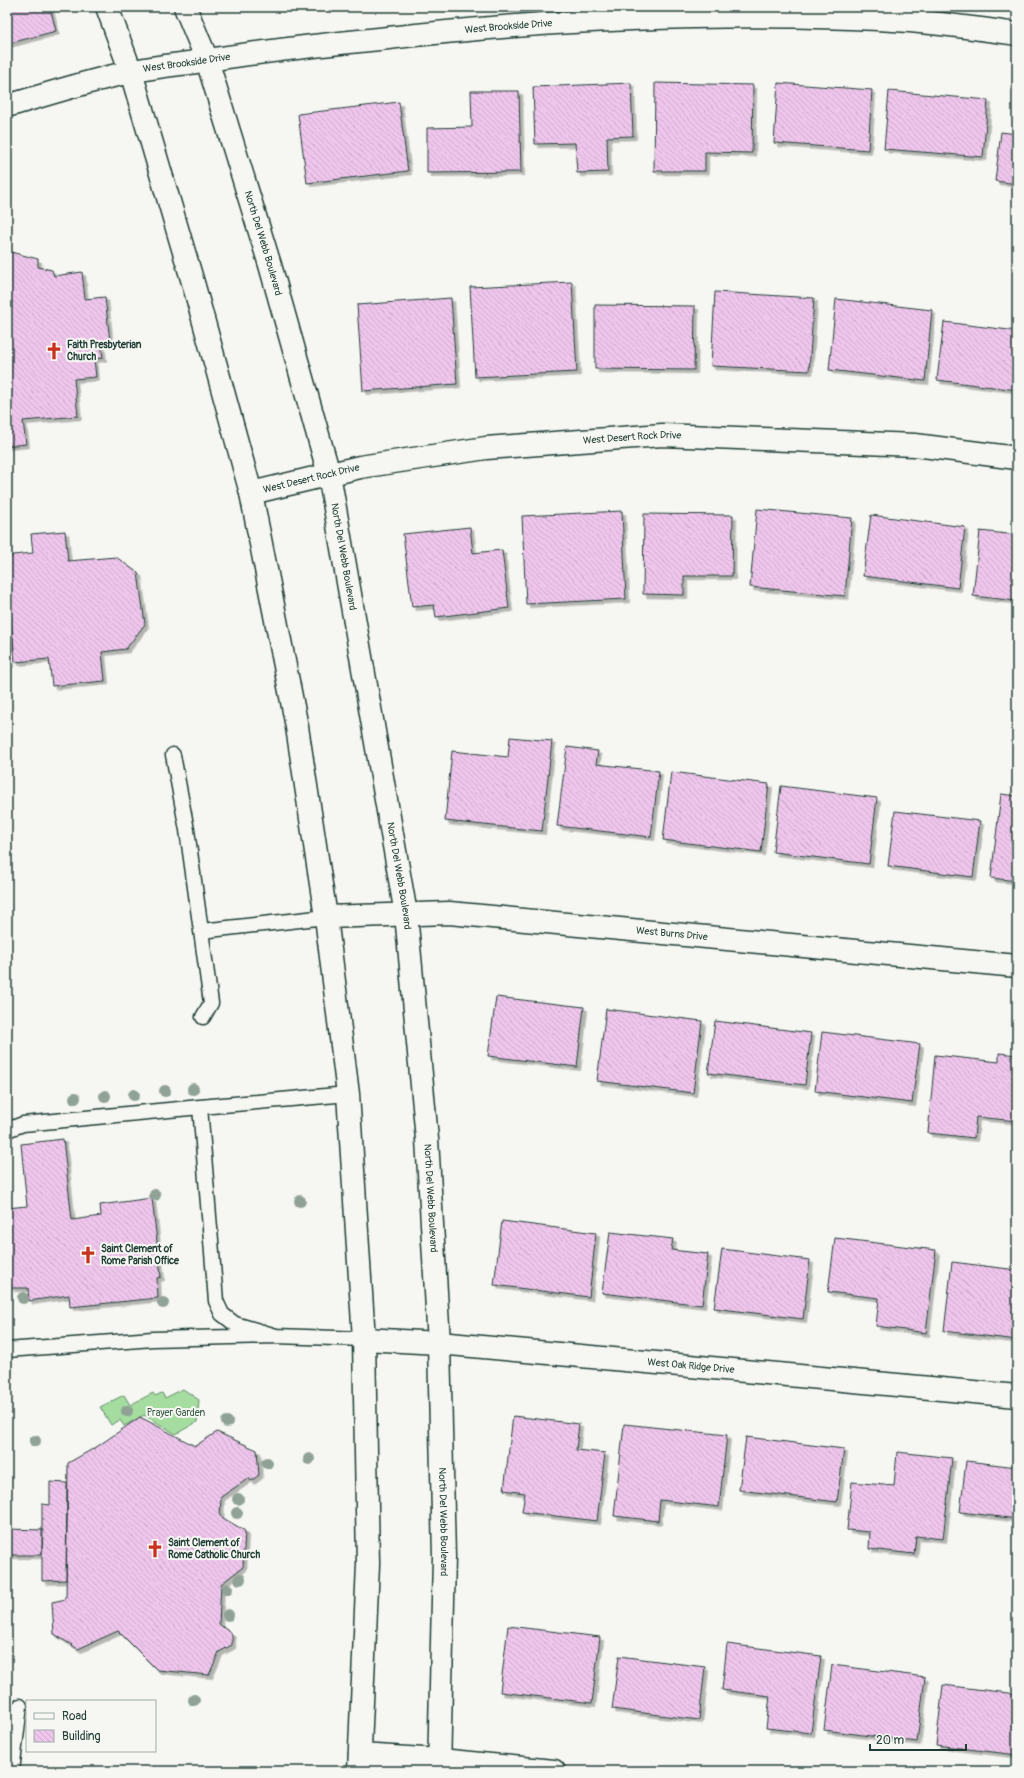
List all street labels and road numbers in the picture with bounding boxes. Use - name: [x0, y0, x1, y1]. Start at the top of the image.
- street label: West Brookside Drive: [464, 17, 553, 36]
- street label: West Brookside Drive: [142, 51, 231, 75]
- street label: North Del Webb Boulevard: [242, 189, 284, 297]
- street label: West Desert Rock Drive: [583, 429, 682, 447]
- street label: West Desert Rock Drive: [262, 461, 361, 496]
- street label: North Del Webb Boulevard: [328, 502, 359, 611]
- street label: North Del Webb Boulevard: [384, 821, 413, 930]
- street label: West Burns Drive: [636, 924, 708, 943]
- street label: North Del Webb Boulevard: [421, 1144, 440, 1253]
- street label: West Oak Ridge Drive: [647, 1356, 735, 1376]
- street label: North Del Webb Boulevard: [436, 1467, 450, 1577]

